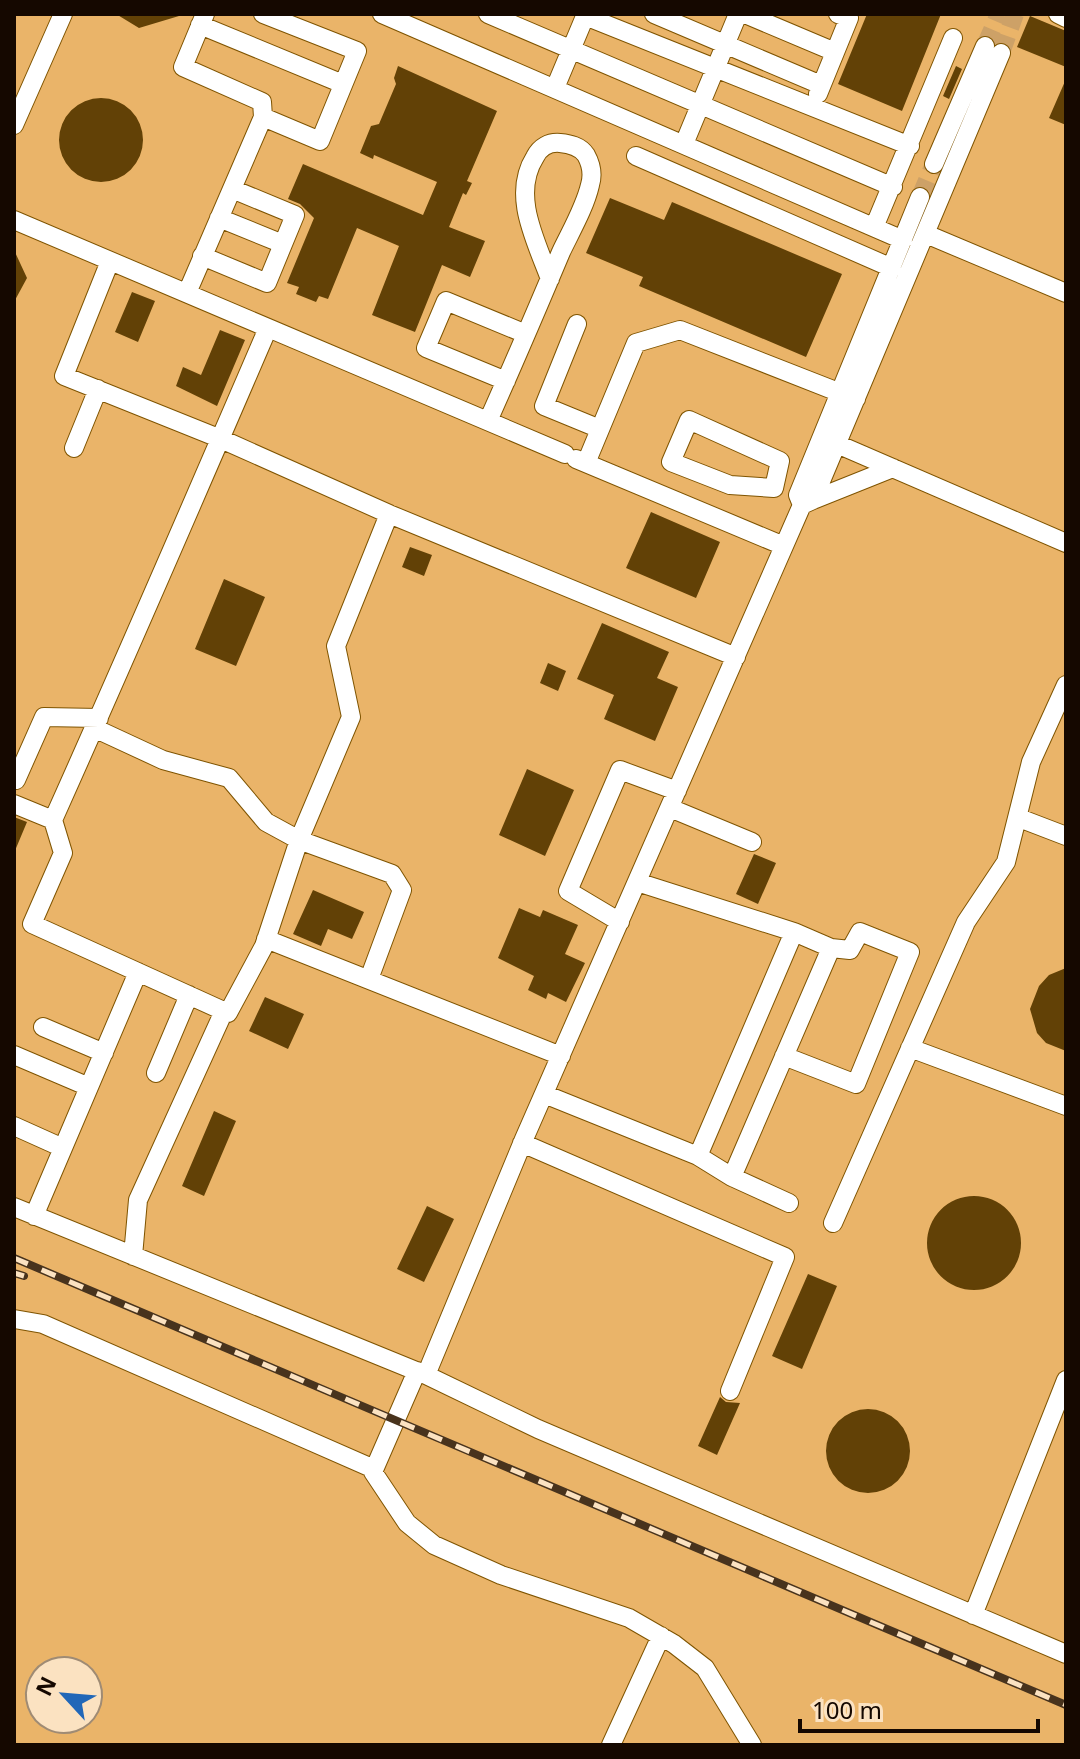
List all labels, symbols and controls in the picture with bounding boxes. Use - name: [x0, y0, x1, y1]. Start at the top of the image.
- north arrow: [24, 1655, 104, 1735]
- text: N: [28, 1671, 63, 1700]
- scale bar: [800, 1683, 1038, 1733]
- text: 100 m: [812, 1693, 882, 1726]

